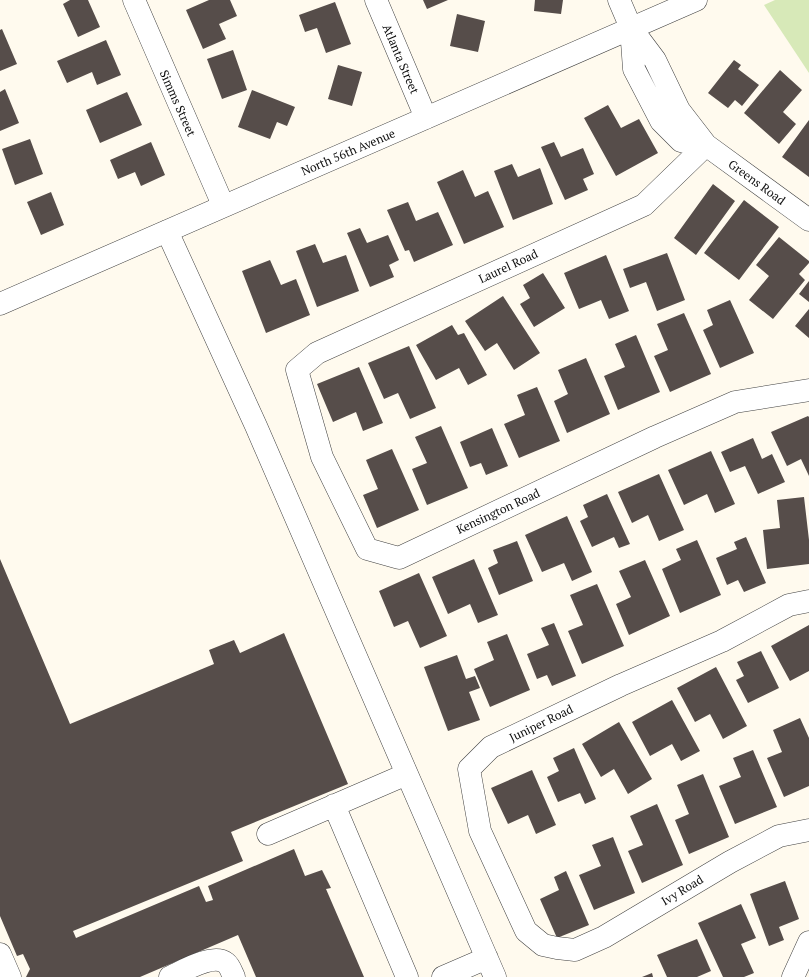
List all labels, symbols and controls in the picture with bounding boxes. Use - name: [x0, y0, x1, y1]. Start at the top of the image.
- street label: Atlanta Street: [380, 22, 423, 97]
- street label: Simms Street: [157, 68, 199, 139]
- street label: North 56th Avenue: [299, 125, 397, 179]
- street label: Greens Road: [726, 156, 789, 208]
- street label: Laurel Road: [476, 246, 540, 286]
- street label: Kensington Road: [454, 485, 542, 537]
- street label: Juniper Road: [507, 701, 576, 745]
- street label: Ivy Road: [658, 871, 706, 908]

